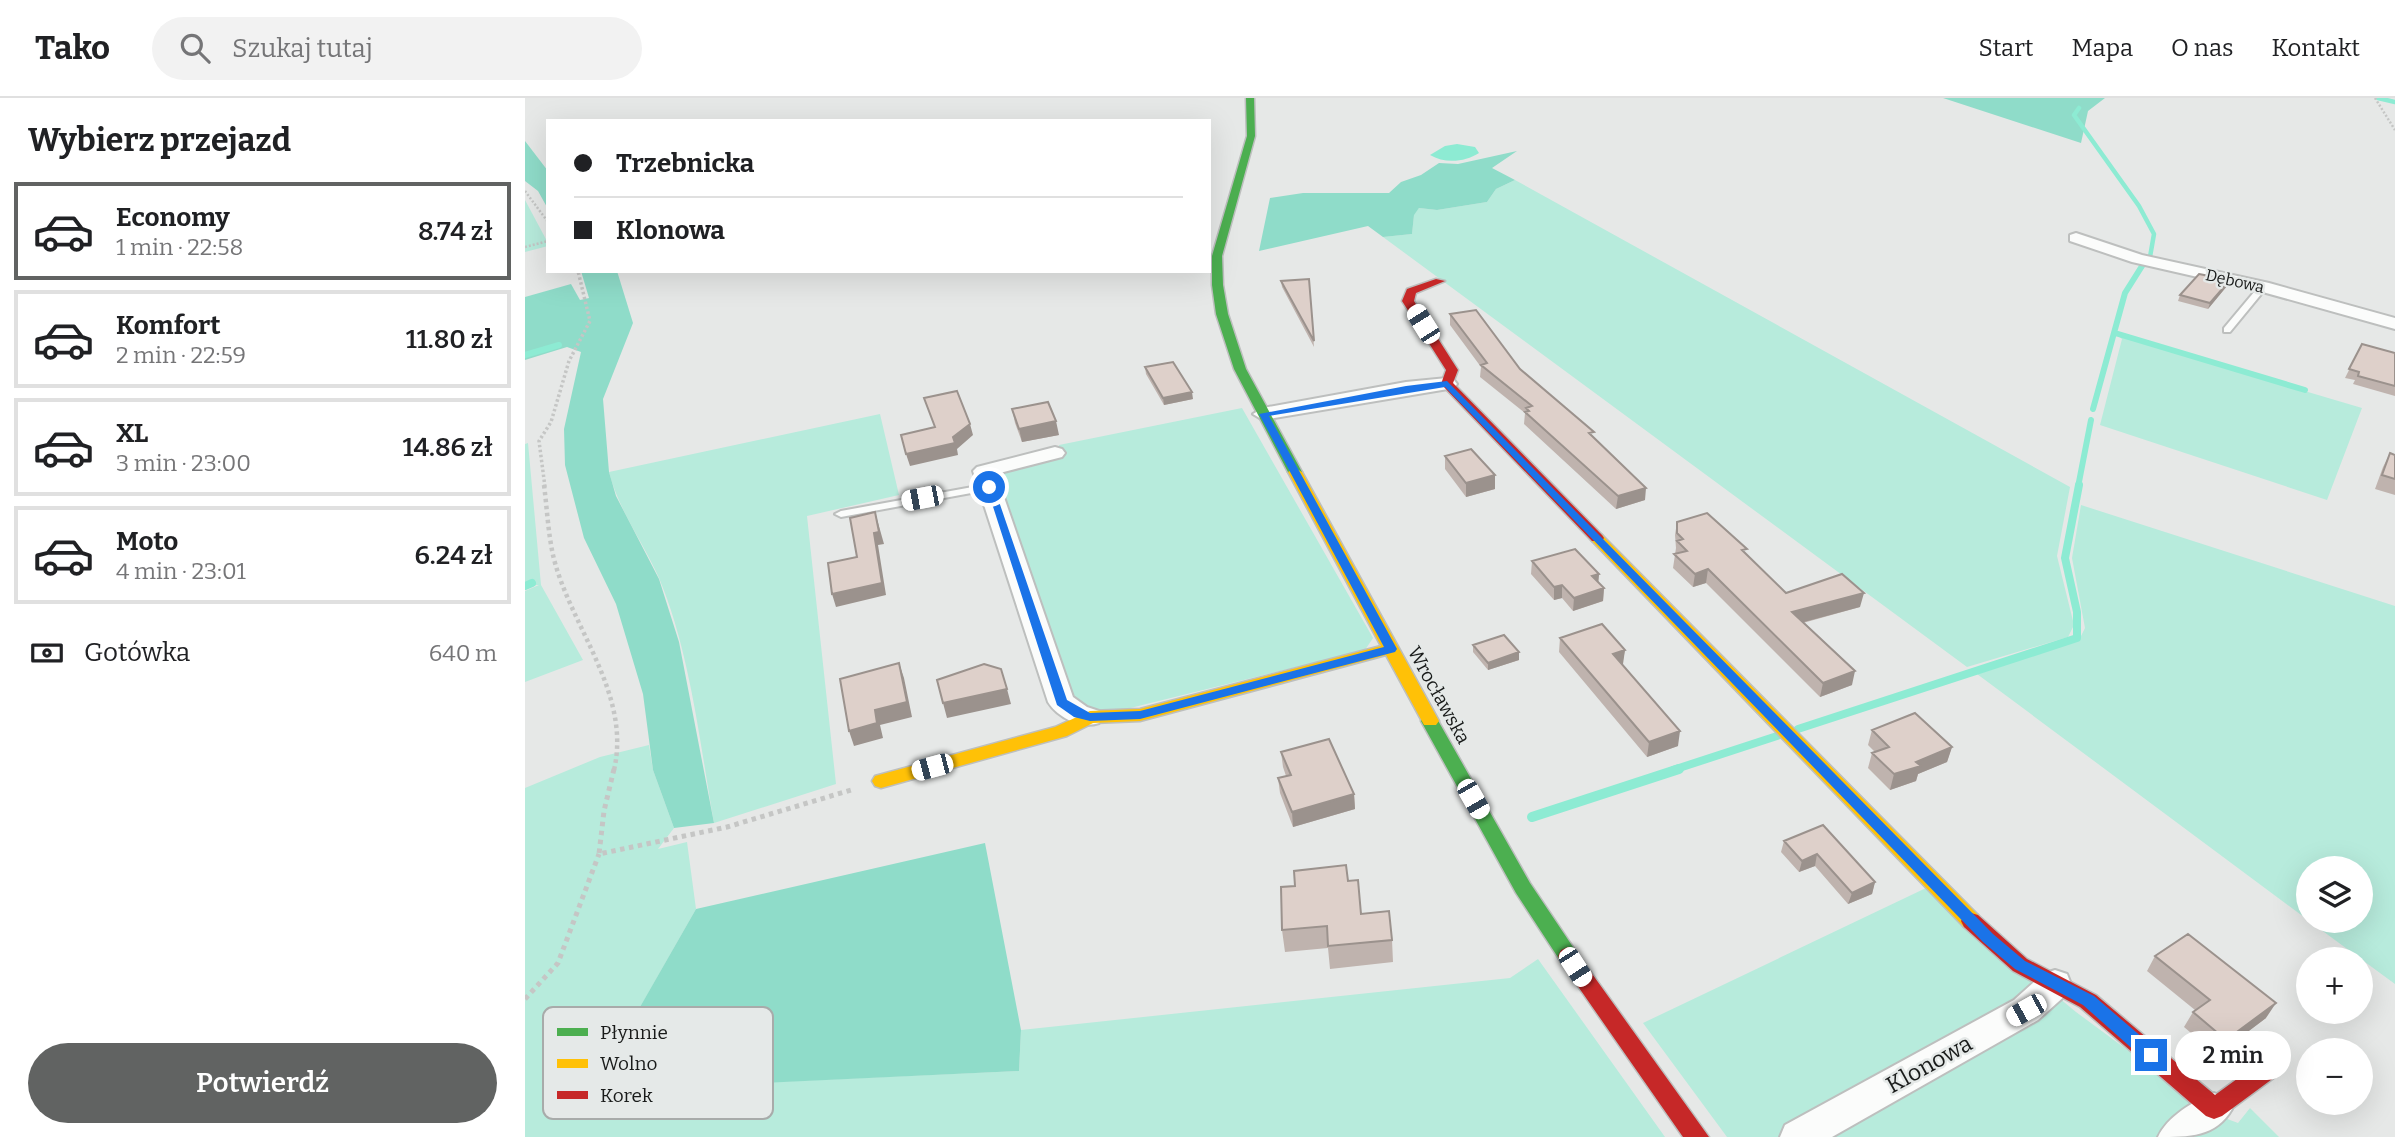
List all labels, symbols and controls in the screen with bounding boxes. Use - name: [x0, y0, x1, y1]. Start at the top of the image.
- search box: [152, 17, 642, 80]
- text: Tako: [35, 28, 110, 68]
- icon: search: [176, 29, 214, 67]
- text: Szukaj tutaj: [232, 33, 373, 64]
- text: Start: [1979, 34, 2034, 62]
- text: Mapa: [2072, 34, 2133, 62]
- text: O nas: [2171, 34, 2234, 62]
- text: Kontakt: [2272, 34, 2360, 62]
- text: Wybierz przejazd: [28, 121, 291, 159]
- text: Trzebnicka: [616, 148, 754, 179]
- icon: car: [32, 200, 95, 263]
- text: Economy: [116, 202, 230, 233]
- text: Klonowa: [616, 215, 725, 246]
- text: 8.74 zł: [418, 216, 493, 247]
- text: 1 min · 22:58: [116, 233, 243, 261]
- street label: Dębowa: [2204, 265, 2266, 297]
- car: [1403, 301, 1444, 347]
- icon: car: [32, 308, 95, 371]
- text: Komfort: [116, 310, 221, 341]
- text: 11.80 zł: [406, 324, 493, 355]
- text: 2 min · 22:59: [116, 341, 246, 369]
- icon: car: [32, 416, 95, 479]
- text: XL: [116, 418, 148, 449]
- text: 14.86 zł: [402, 432, 493, 463]
- text: 3 min · 23:00: [116, 449, 251, 477]
- route start: [973, 471, 1005, 503]
- car: [900, 484, 945, 512]
- icon: car: [32, 524, 95, 587]
- text: Moto: [116, 526, 178, 557]
- text: 6.24 zł: [414, 540, 493, 571]
- text: 4 min · 23:01: [116, 557, 246, 585]
- icon: cash: [28, 634, 66, 672]
- text: Gotówka: [84, 637, 190, 668]
- text: 640 m: [429, 639, 497, 667]
- street label: Wrocławska: [1403, 642, 1476, 748]
- car: [909, 751, 956, 783]
- car: [1454, 776, 1493, 822]
- map controls: [2296, 856, 2373, 1115]
- button: layers: [2296, 856, 2373, 933]
- car: [1555, 944, 1596, 990]
- button: +: [2296, 947, 2373, 1024]
- car: [2003, 991, 2050, 1029]
- legend: [543, 1007, 773, 1119]
- text: Płynnie: [600, 1021, 668, 1044]
- street label: Klonowa: [1881, 1029, 1977, 1099]
- callout: 2 min: [2175, 1030, 2291, 1080]
- button: −: [2296, 1038, 2373, 1115]
- route end: [2135, 1039, 2167, 1071]
- text: 2 min: [2203, 1041, 2263, 1069]
- button: Potwierdź: [28, 1043, 497, 1123]
- text: Wolno: [600, 1052, 657, 1075]
- text: Korek: [600, 1084, 653, 1107]

